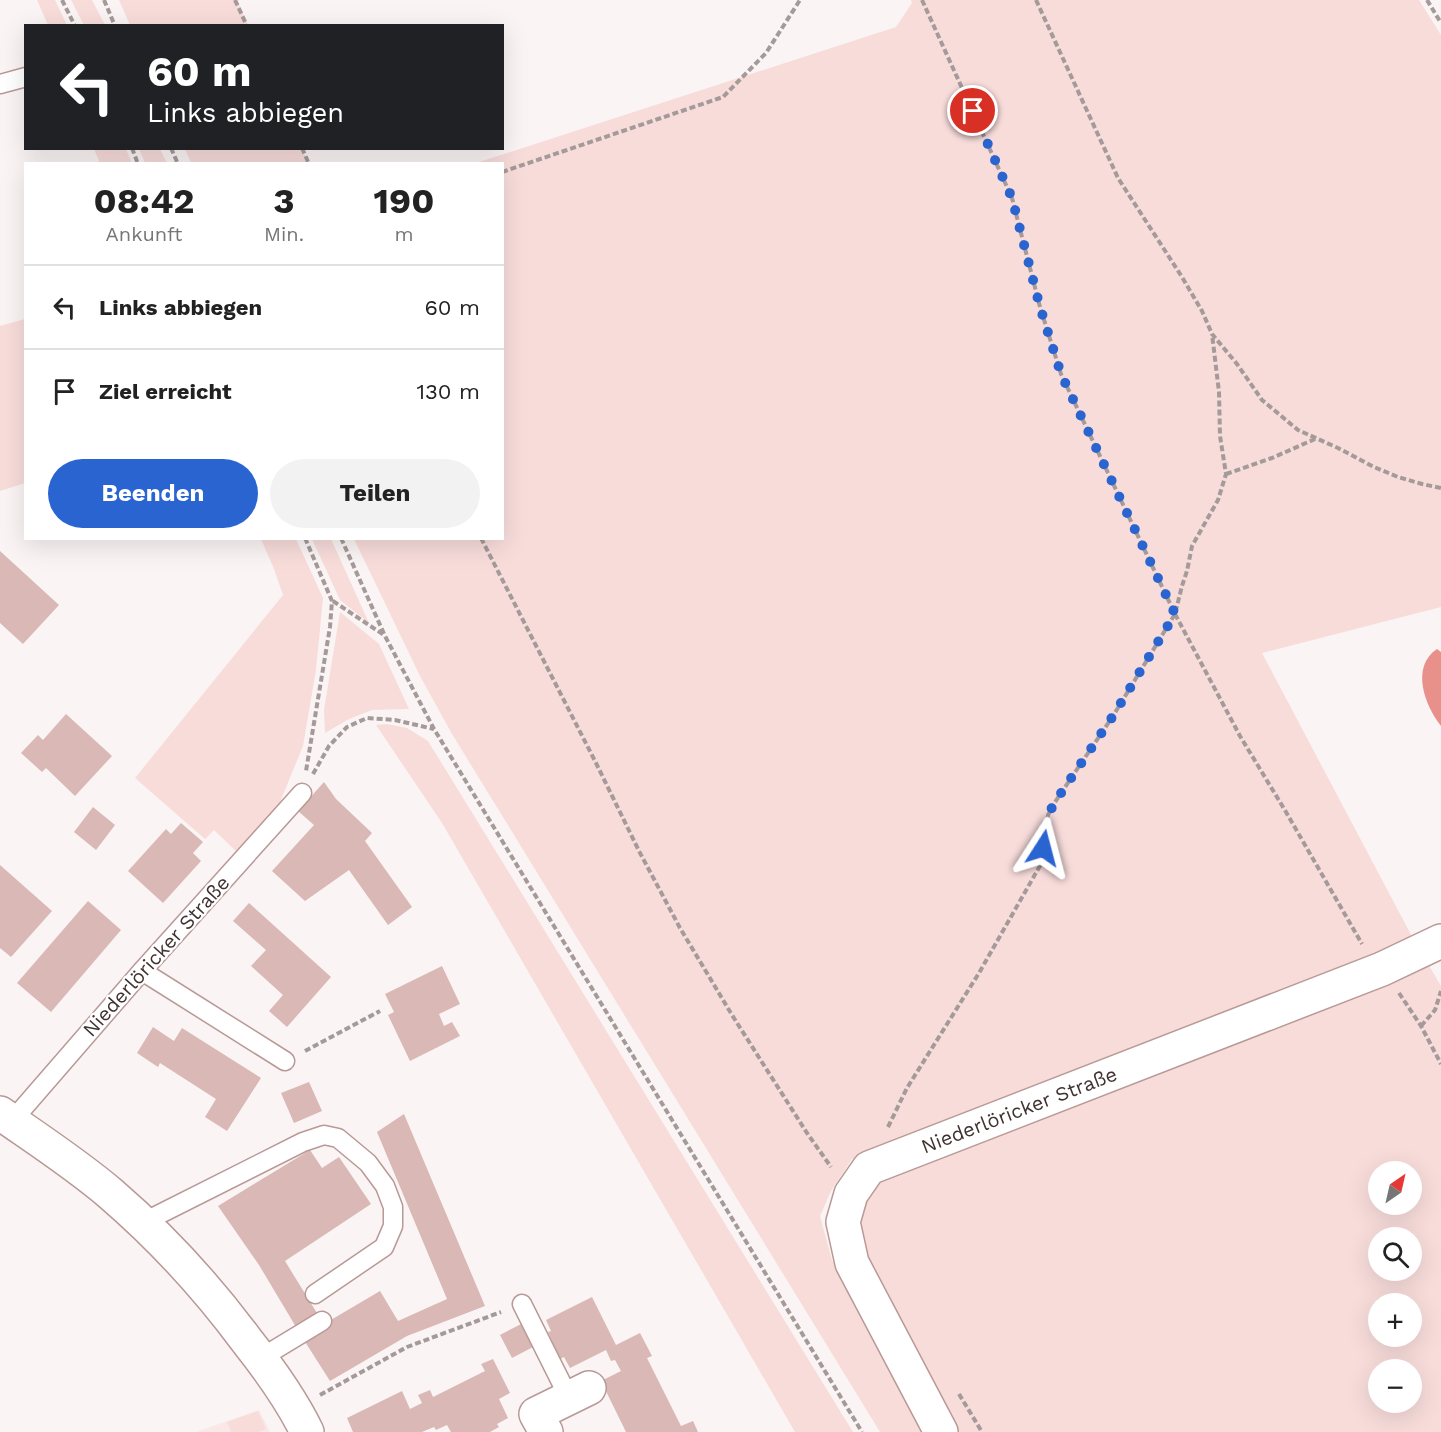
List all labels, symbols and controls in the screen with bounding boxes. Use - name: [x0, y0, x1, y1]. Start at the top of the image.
- text: 60 m: [147, 47, 251, 96]
- icon: left: [48, 48, 126, 126]
- pin: [947, 85, 998, 136]
- icon: arrive: [956, 94, 989, 127]
- text: Links abbiegen: [147, 97, 344, 129]
- text: 08:42: [94, 180, 194, 222]
- text: 3: [273, 180, 295, 222]
- text: 190: [374, 180, 434, 222]
- text: Ankunft: [106, 222, 182, 246]
- text: Min.: [264, 222, 304, 246]
- text: m: [394, 222, 414, 246]
- icon: left: [48, 291, 81, 324]
- text: Links abbiegen: [99, 295, 262, 320]
- text: 60 m: [424, 295, 480, 320]
- icon: arrive: [48, 375, 81, 408]
- text: Ziel erreicht: [99, 379, 232, 404]
- text: 130 m: [416, 379, 480, 404]
- button: Beenden: [48, 459, 258, 528]
- button: Teilen: [270, 459, 480, 528]
- position arrow: [1011, 816, 1075, 880]
- street label: Niederlöricker Straße: [78, 871, 234, 1041]
- street label: Niederlöricker Straße: [918, 1062, 1120, 1158]
- north arrow: [1368, 1161, 1422, 1215]
- map controls: [1368, 1161, 1422, 1413]
- button: search: [1368, 1227, 1422, 1281]
- button: +: [1368, 1293, 1422, 1347]
- button: −: [1368, 1359, 1422, 1413]

